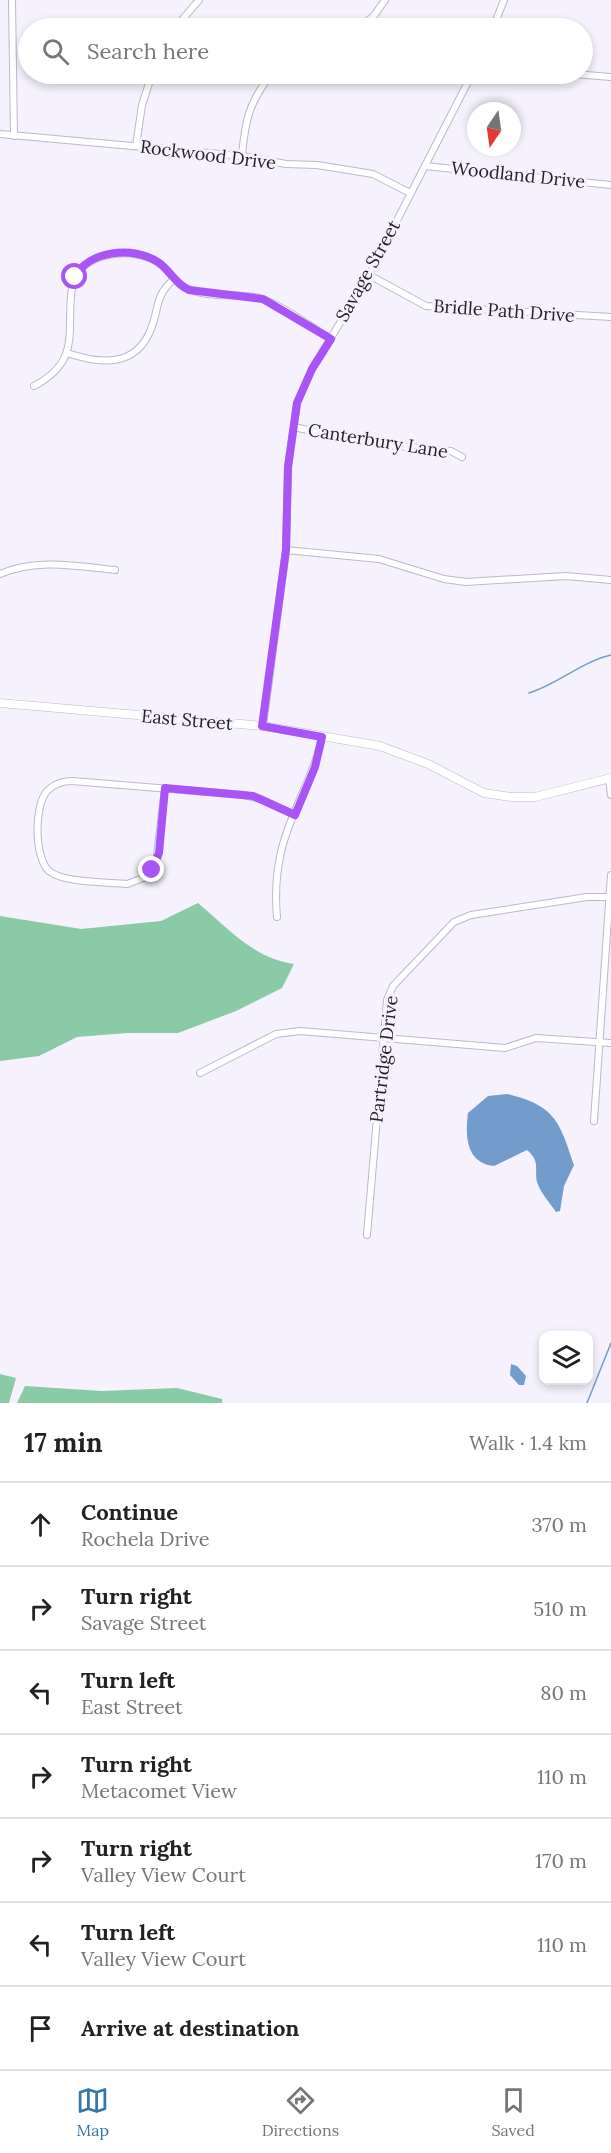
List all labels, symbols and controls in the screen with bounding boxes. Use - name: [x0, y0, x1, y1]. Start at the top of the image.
- search box: [18, 18, 593, 84]
- icon: search: [39, 35, 72, 68]
- text: Search here: [87, 37, 209, 65]
- north arrow: [467, 102, 521, 156]
- street label: Rockwood Drive: [139, 135, 278, 174]
- street label: Woodland Drive: [450, 156, 586, 193]
- street label: Savage Street: [330, 216, 405, 326]
- route start: [61, 263, 87, 289]
- street label: Bridle Path Drive: [433, 294, 576, 327]
- street label: Canterbury Lane: [306, 418, 450, 463]
- street label: East Street: [140, 704, 234, 735]
- route end: [138, 856, 164, 882]
- street label: Partridge Drive: [364, 994, 403, 1124]
- map controls: [539, 1331, 593, 1385]
- button: layers: [539, 1331, 593, 1385]
- text: 17 min: [24, 1426, 103, 1459]
- text: Walk · 1.4 km: [469, 1430, 587, 1455]
- text: Continue: [81, 1498, 178, 1526]
- icon: ahead: [24, 1508, 57, 1541]
- text: 370 m: [532, 1512, 587, 1537]
- text: Rochela Drive: [81, 1526, 210, 1551]
- text: Turn right: [81, 1582, 192, 1610]
- icon: right: [24, 1592, 57, 1625]
- text: 510 m: [533, 1596, 587, 1621]
- text: Savage Street: [81, 1610, 206, 1635]
- text: Turn left: [81, 1666, 175, 1694]
- icon: left: [24, 1676, 57, 1709]
- text: 80 m: [540, 1680, 587, 1705]
- text: East Street: [81, 1694, 183, 1719]
- text: Turn right: [81, 1750, 192, 1778]
- icon: right: [24, 1760, 57, 1793]
- text: 110 m: [537, 1764, 587, 1789]
- text: Metacomet View: [81, 1778, 237, 1803]
- text: Turn right: [81, 1834, 192, 1862]
- icon: right: [24, 1844, 57, 1877]
- text: 170 m: [535, 1848, 587, 1873]
- text: Valley View Court: [81, 1862, 246, 1887]
- text: Turn left: [81, 1918, 175, 1946]
- icon: left: [24, 1928, 57, 1961]
- text: 110 m: [537, 1932, 587, 1957]
- text: Valley View Court: [81, 1946, 246, 1971]
- icon: arrive: [24, 2012, 57, 2045]
- text: Arrive at destination: [81, 2014, 299, 2042]
- tab: Map: [76, 2084, 109, 2140]
- tab: Directions: [262, 2084, 339, 2140]
- tab: Saved: [491, 2084, 535, 2140]

